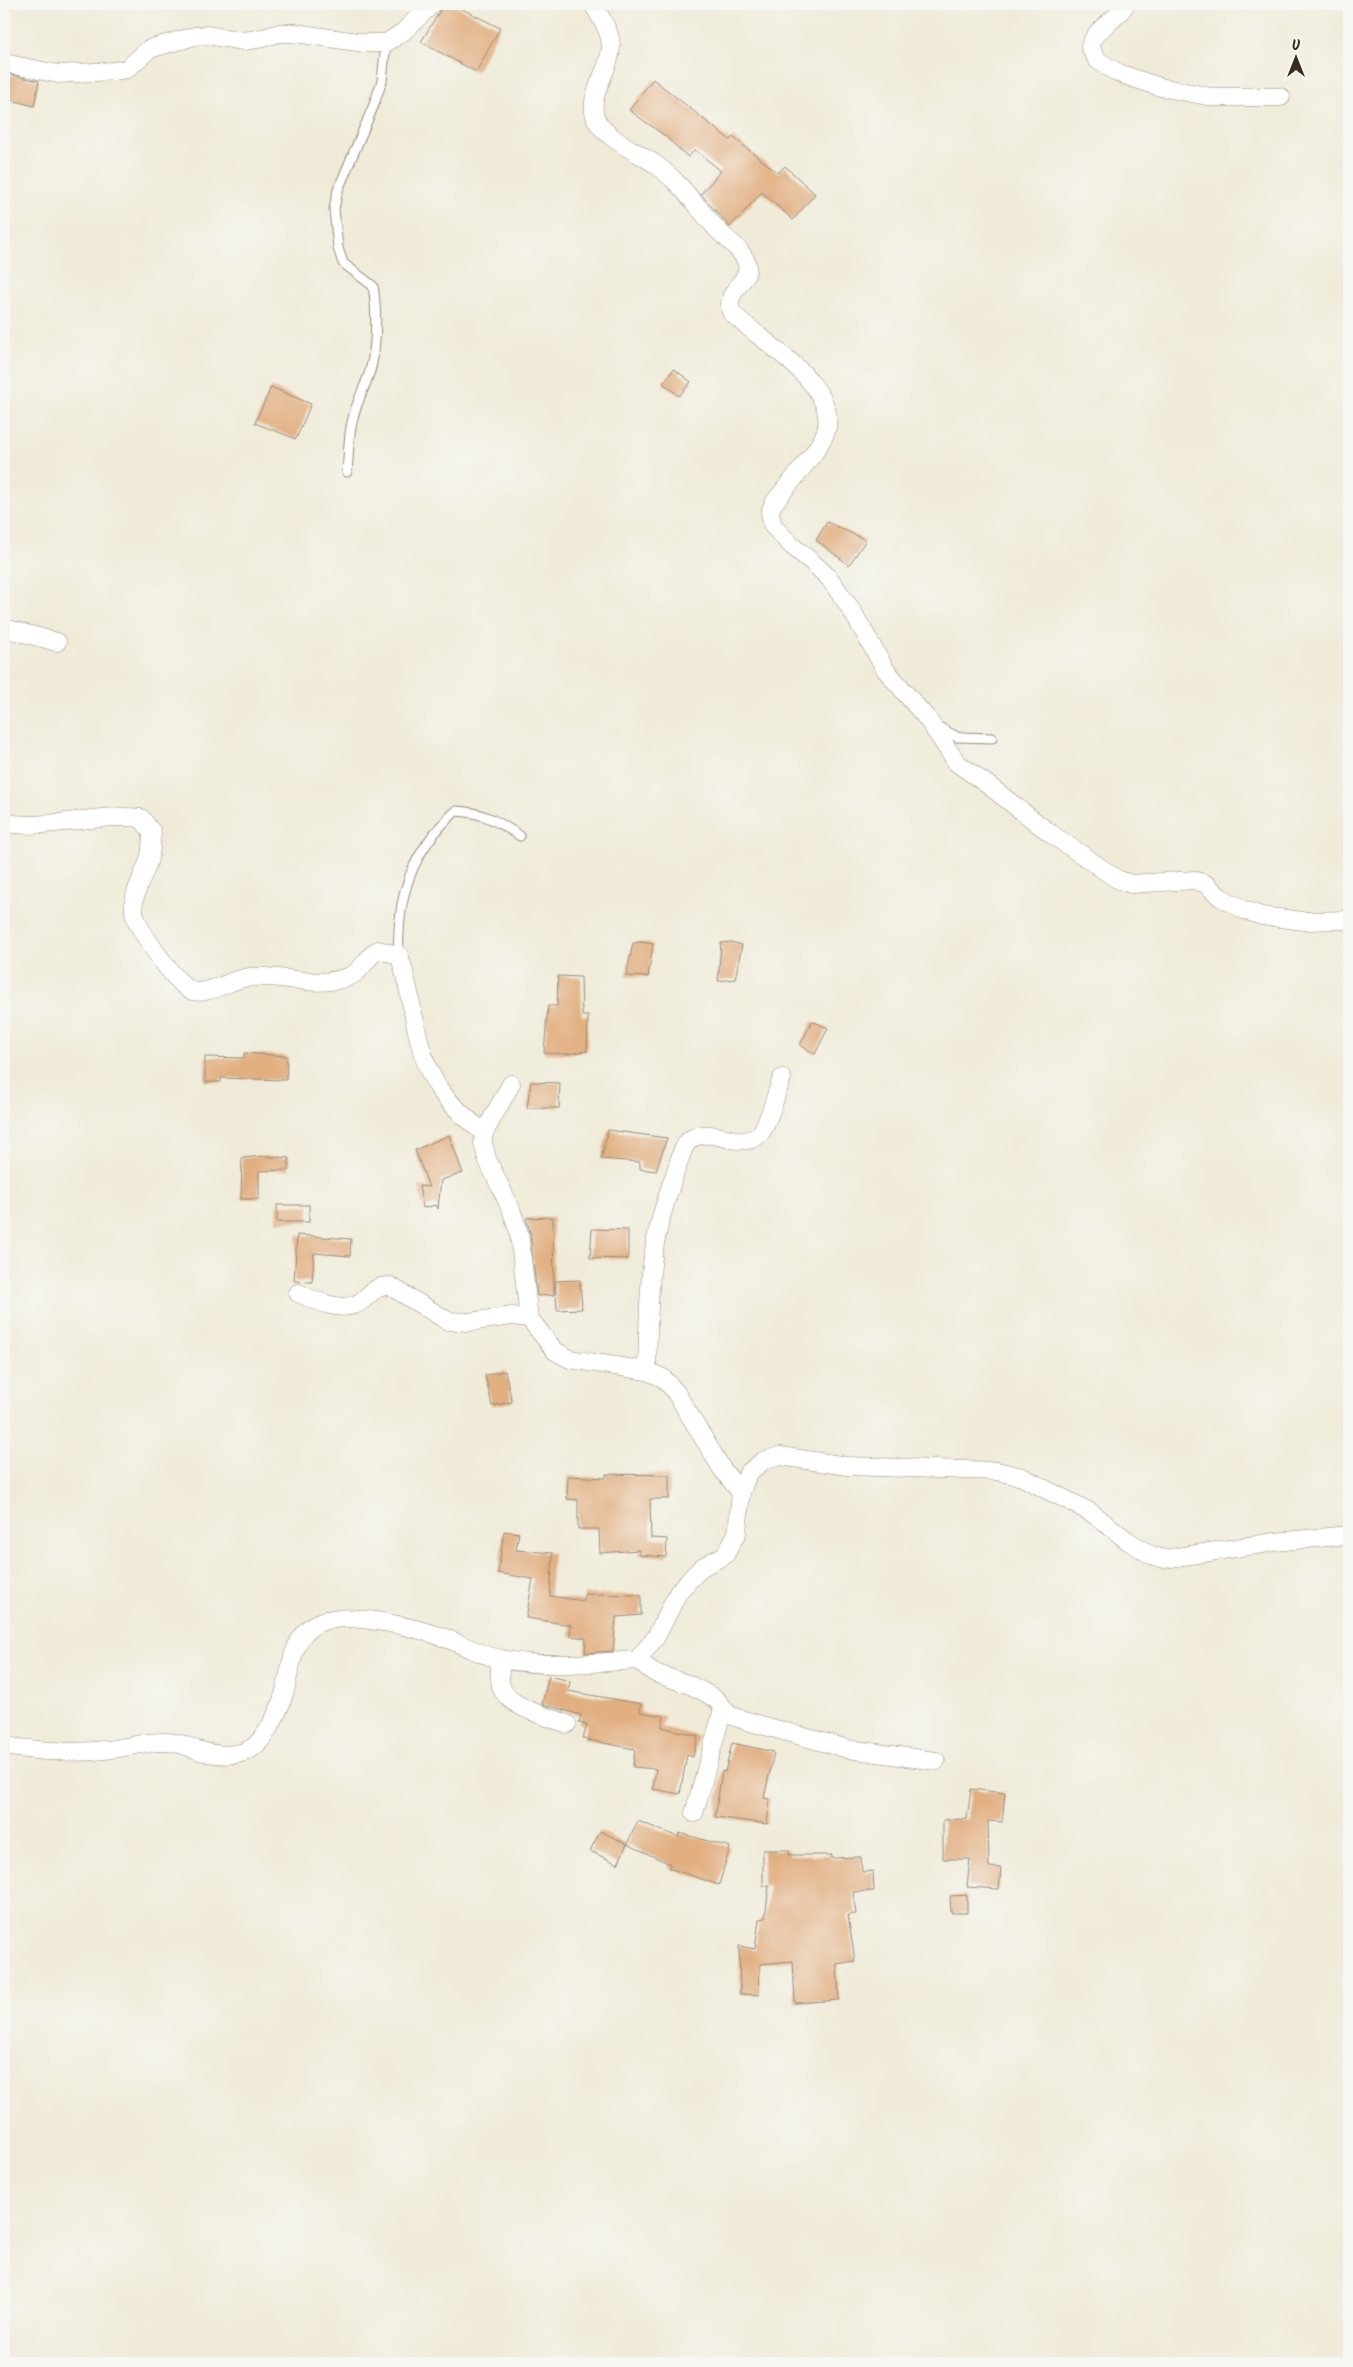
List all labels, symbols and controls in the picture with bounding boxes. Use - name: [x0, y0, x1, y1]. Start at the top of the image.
- north arrow: [1270, 32, 1320, 82]
- text: U: [1292, 35, 1301, 57]

